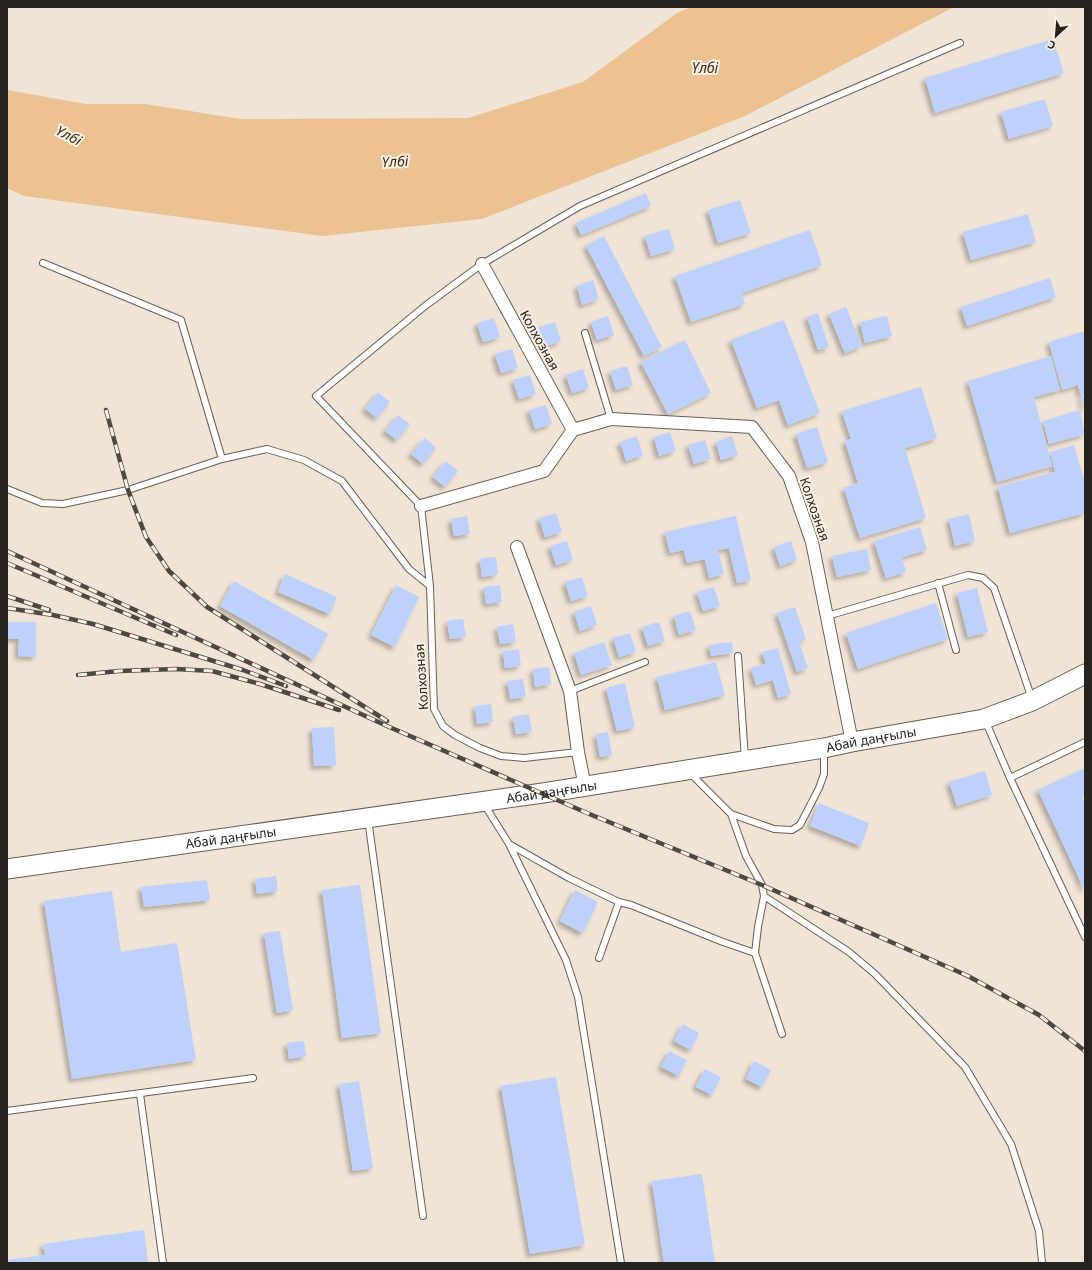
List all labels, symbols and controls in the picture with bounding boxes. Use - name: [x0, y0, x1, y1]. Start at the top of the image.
- north arrow: [1036, 16, 1076, 56]
- text: С: [1045, 37, 1058, 54]
- water label: Үлбі: [692, 58, 719, 77]
- water label: Үлбі: [53, 120, 85, 150]
- water label: Үлбі: [381, 151, 409, 171]
- street label: Колхозная: [516, 307, 564, 373]
- street label: Колхозная: [796, 475, 834, 543]
- street label: Колхозная: [410, 643, 432, 711]
- street label: Абай даңғылы: [824, 722, 918, 756]
- street label: Абай даңғылы: [505, 776, 598, 807]
- street label: Абай даңғылы: [184, 822, 277, 853]

